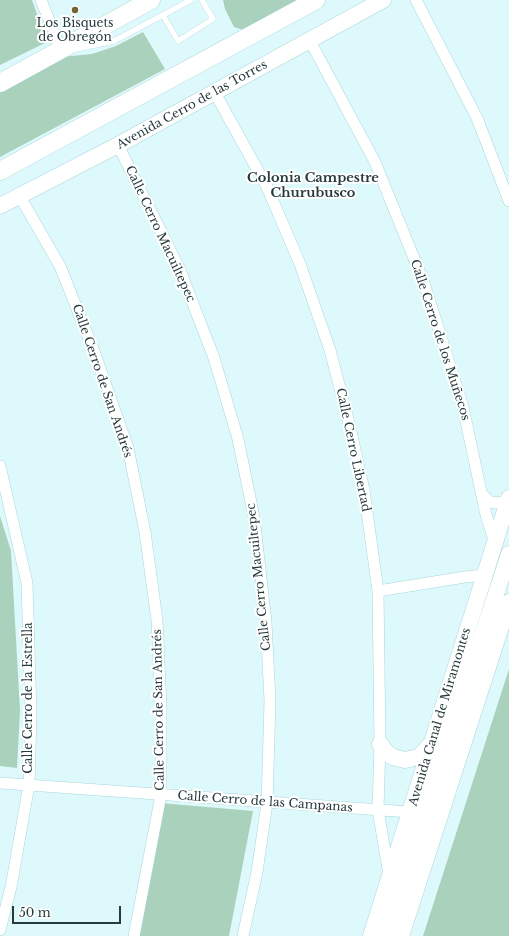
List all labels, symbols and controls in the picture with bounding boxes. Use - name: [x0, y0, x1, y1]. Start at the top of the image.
- marker: Los Bisquets de Obregón: [70, 5, 80, 15]
- place label: Los Bisquets de Obregón: [37, 17, 113, 45]
- street label: Avenida Cerro de las Torres: [114, 58, 270, 152]
- street label: Calle Cerro Macuiltepec: [122, 164, 198, 304]
- district label: Colonia Campestre Churubusco: [247, 170, 379, 201]
- street label: Calle Cerro de los Muñecos: [407, 258, 473, 422]
- street label: Calle Cerro de San Andrés: [69, 302, 135, 460]
- street label: Calle Cerro Libertad: [333, 387, 373, 513]
- street label: Calle Cerro Macuiltepec: [244, 502, 274, 652]
- street label: Calle Cerro de la Estrella: [22, 622, 36, 774]
- street label: Avenida Canal de Miramontes: [406, 626, 474, 808]
- street label: Calle Cerro de San Andrés: [150, 629, 168, 791]
- street label: Calle Cerro de las Campanas: [177, 789, 353, 815]
- scale bar: [14, 898, 123, 924]
- text: 50 m: [19, 905, 51, 920]

